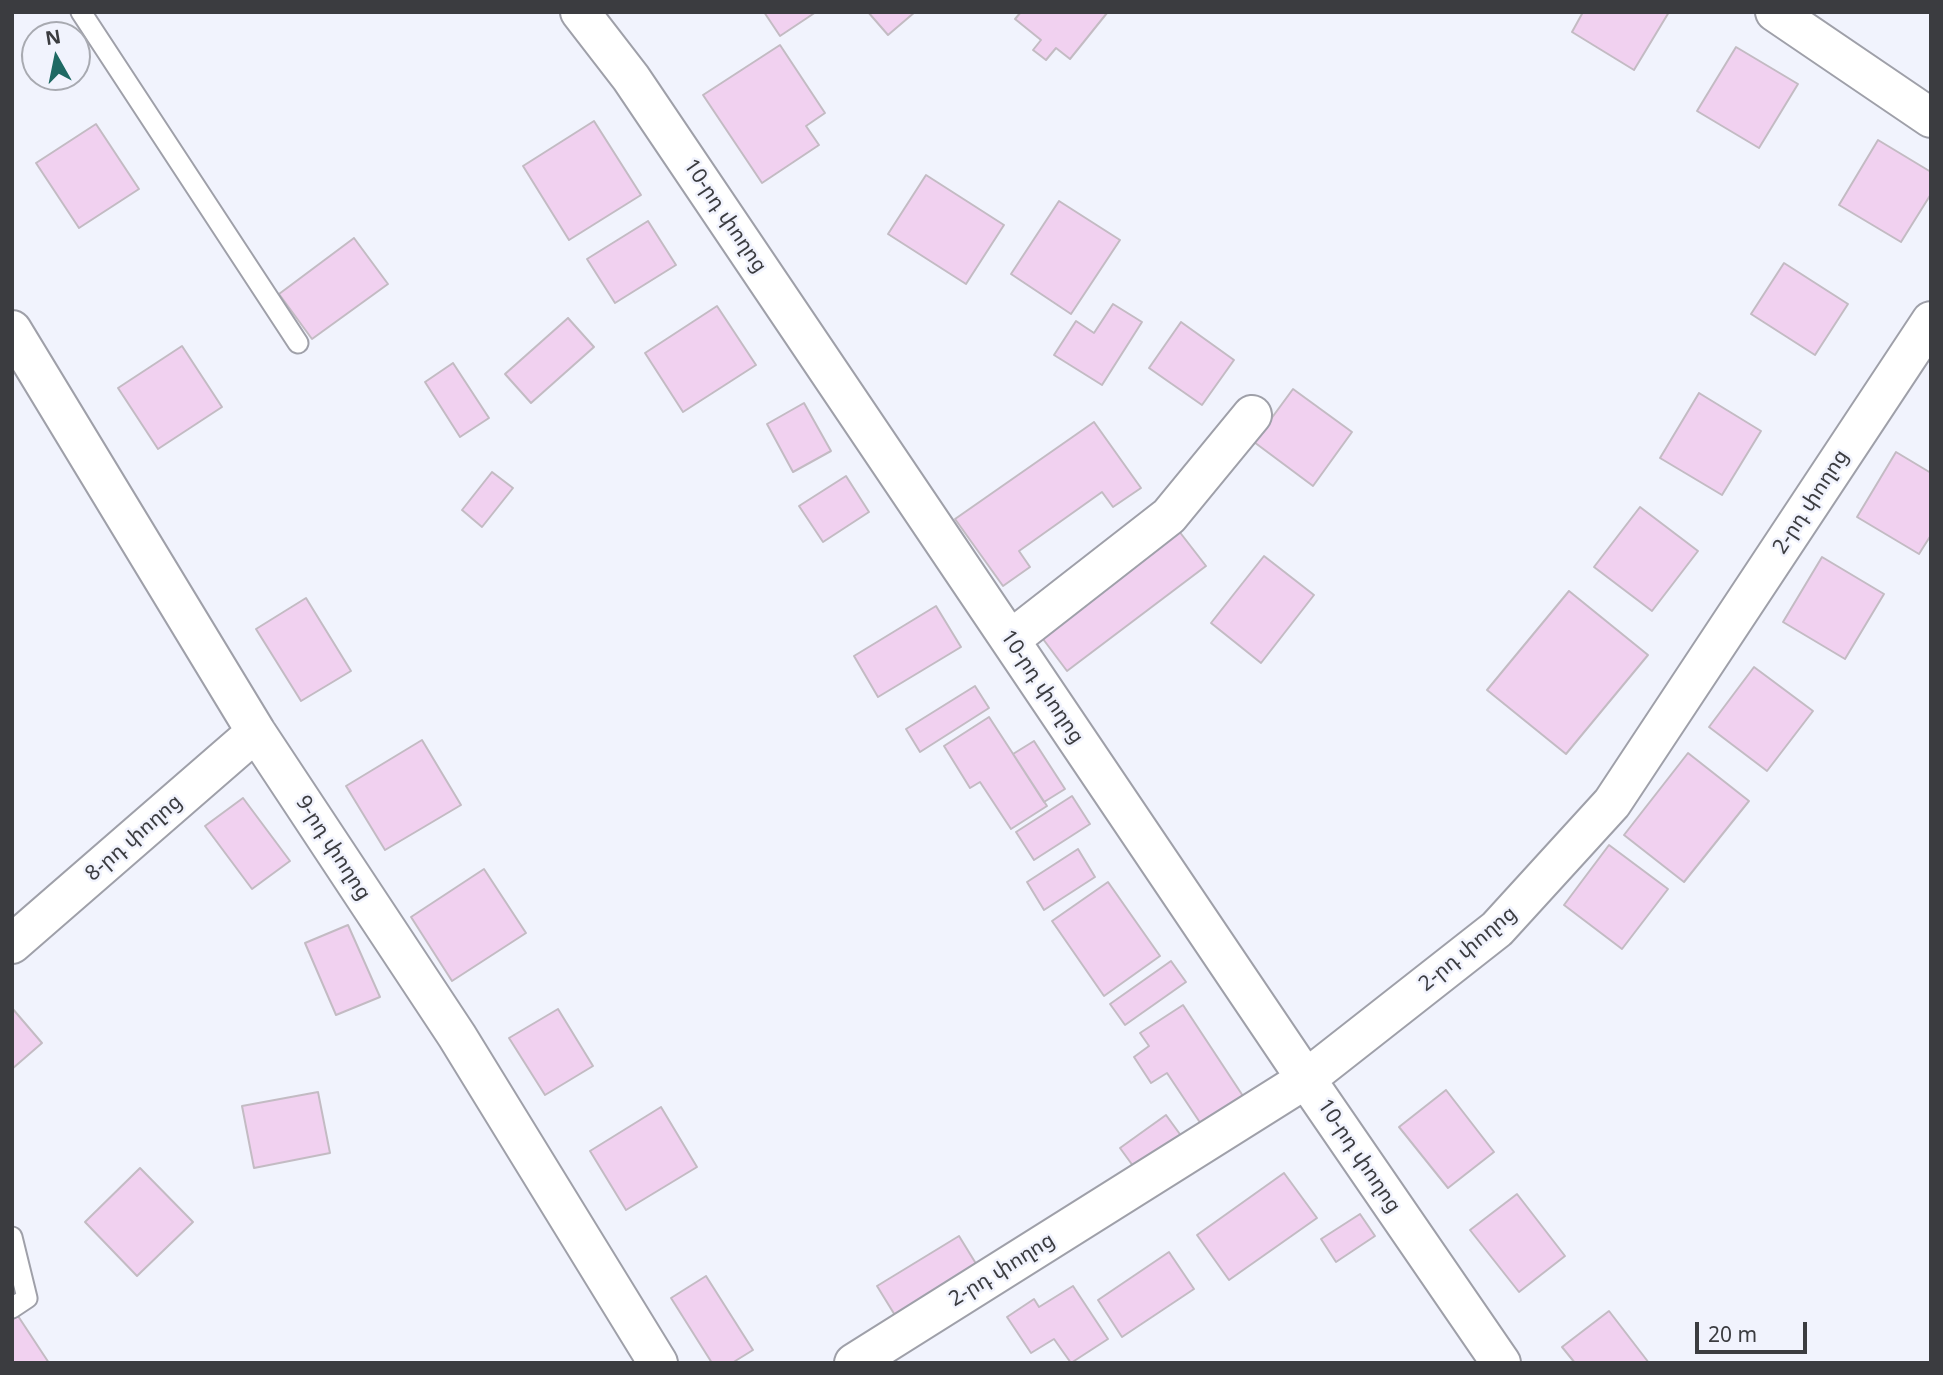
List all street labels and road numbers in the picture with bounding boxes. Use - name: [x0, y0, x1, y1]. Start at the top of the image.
- street label: 10-րդ փողոց: [678, 154, 772, 278]
- street label: 2-րդ փողոց: [1768, 445, 1854, 559]
- street label: 10-րդ փողոց: [995, 625, 1089, 749]
- street label: 8-րդ փողոց: [81, 789, 187, 887]
- street label: 9-րդ փողոց: [290, 791, 376, 905]
- street label: 2-րդ փողոց: [1414, 901, 1522, 997]
- street label: 10-րդ փողոց: [1312, 1094, 1406, 1218]
- street label: 2-րդ փողոց: [945, 1228, 1059, 1312]

